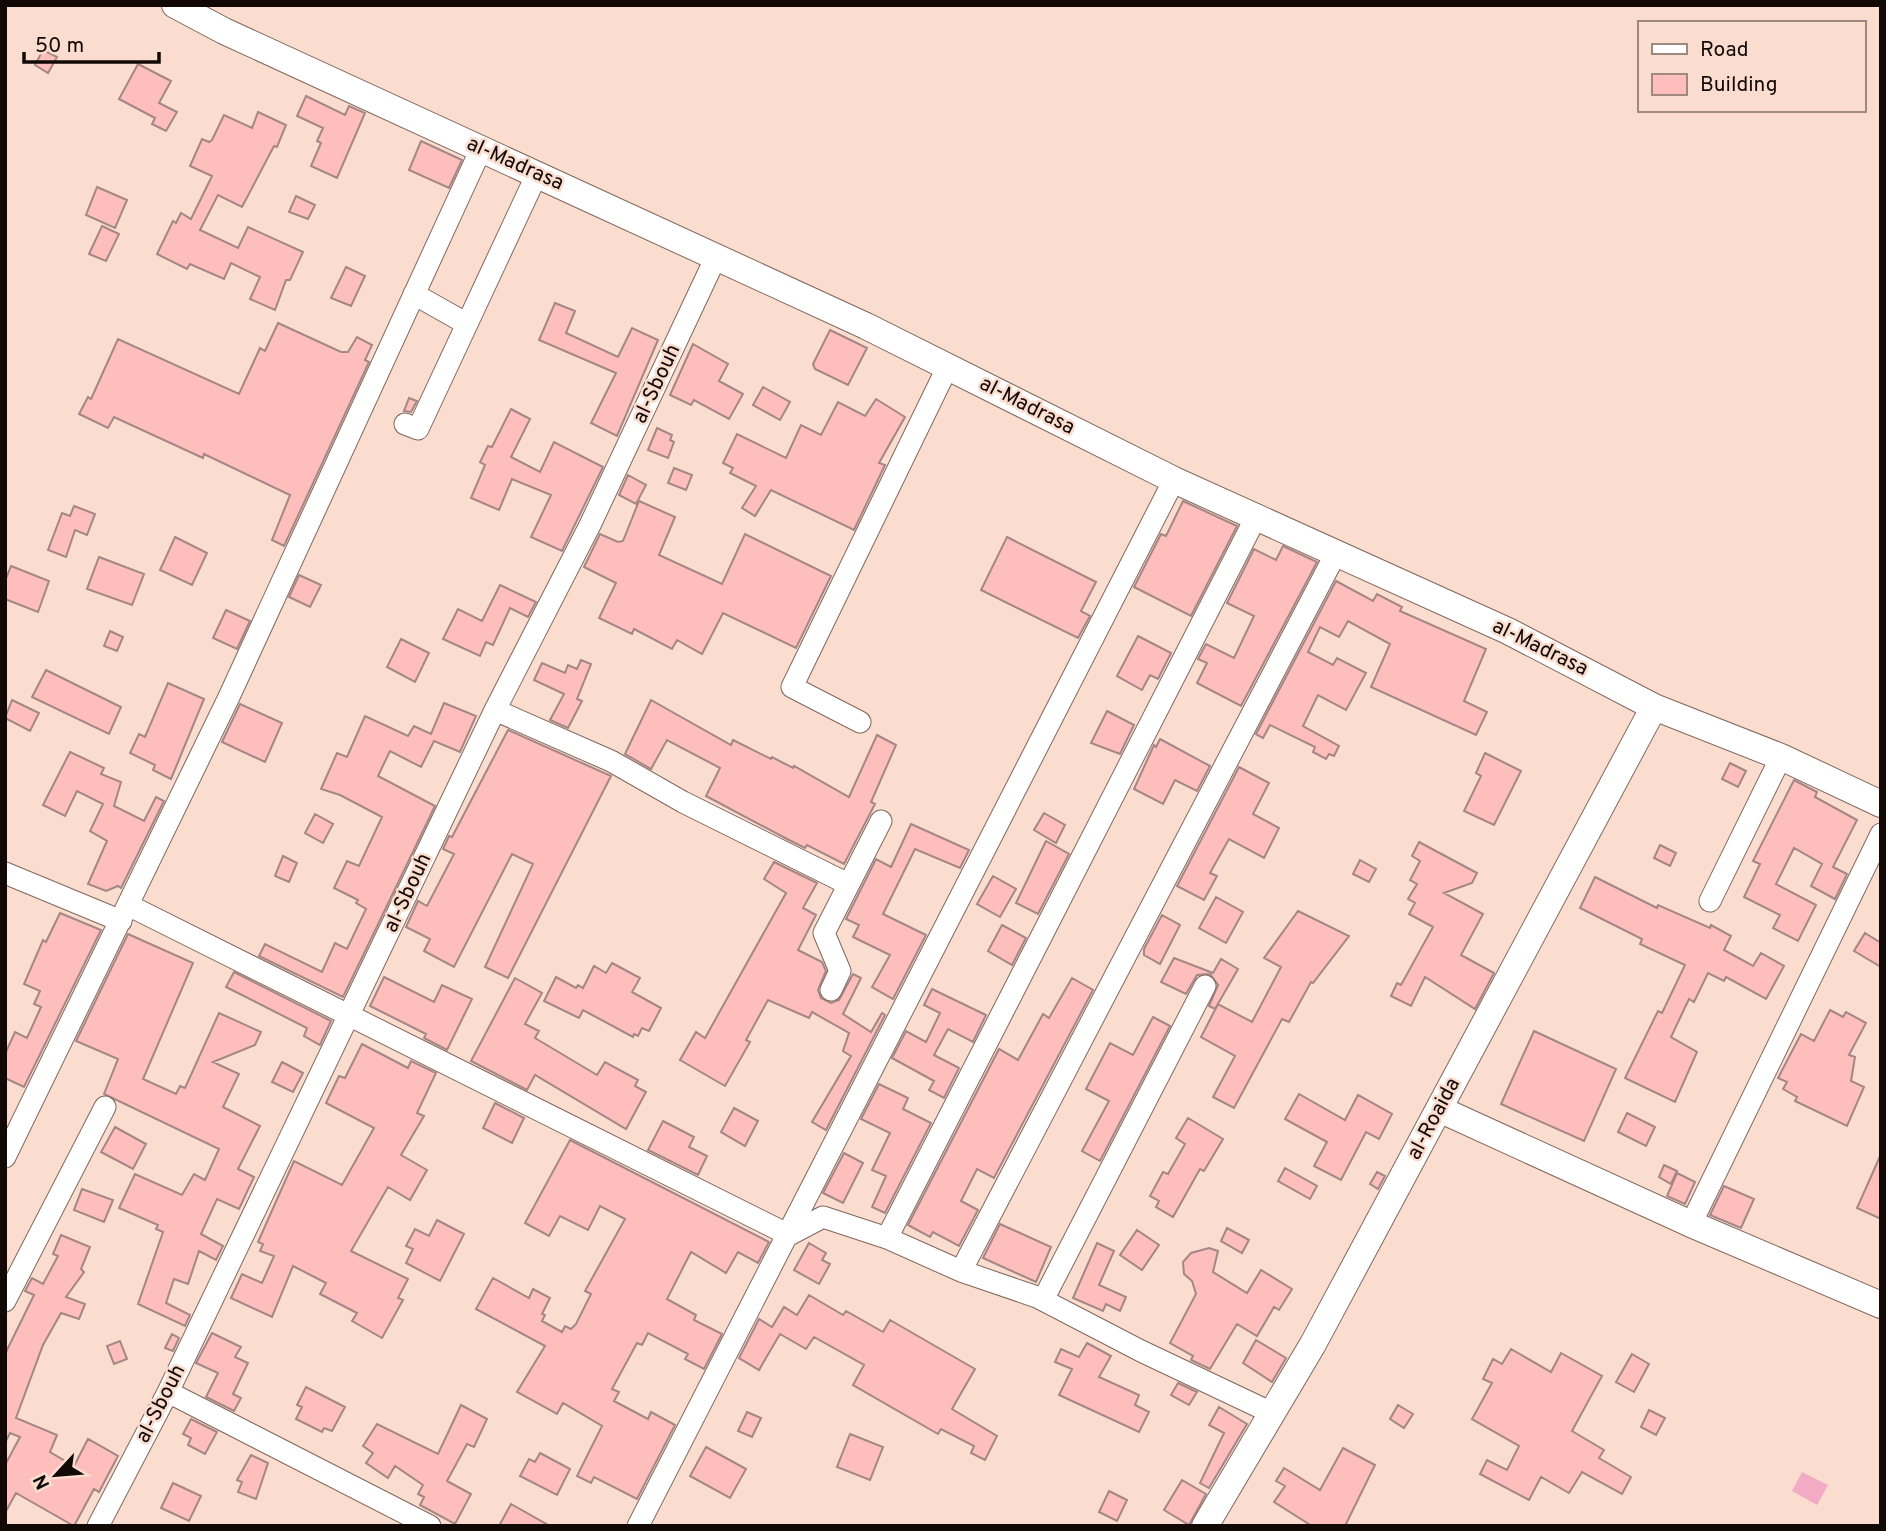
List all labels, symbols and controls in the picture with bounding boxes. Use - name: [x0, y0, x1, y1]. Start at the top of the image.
- scale bar: [24, 21, 159, 65]
- legend: [1638, 21, 1865, 112]
- text: 50 m: [35, 33, 84, 60]
- text: Road: [1700, 37, 1749, 64]
- text: Building: [1700, 72, 1778, 99]
- street label: al-Madrasa: [462, 131, 568, 197]
- street label: al-Sbouh: [627, 340, 687, 428]
- street label: al-Madrasa: [975, 370, 1079, 442]
- street label: al-Madrasa: [1488, 613, 1592, 683]
- street label: al-Sbouh: [378, 849, 438, 937]
- street label: al-Roaida: [1401, 1073, 1467, 1165]
- street label: al-Sbouh: [130, 1360, 192, 1448]
- north arrow: [21, 1440, 91, 1510]
- text: N: [29, 1470, 56, 1493]

